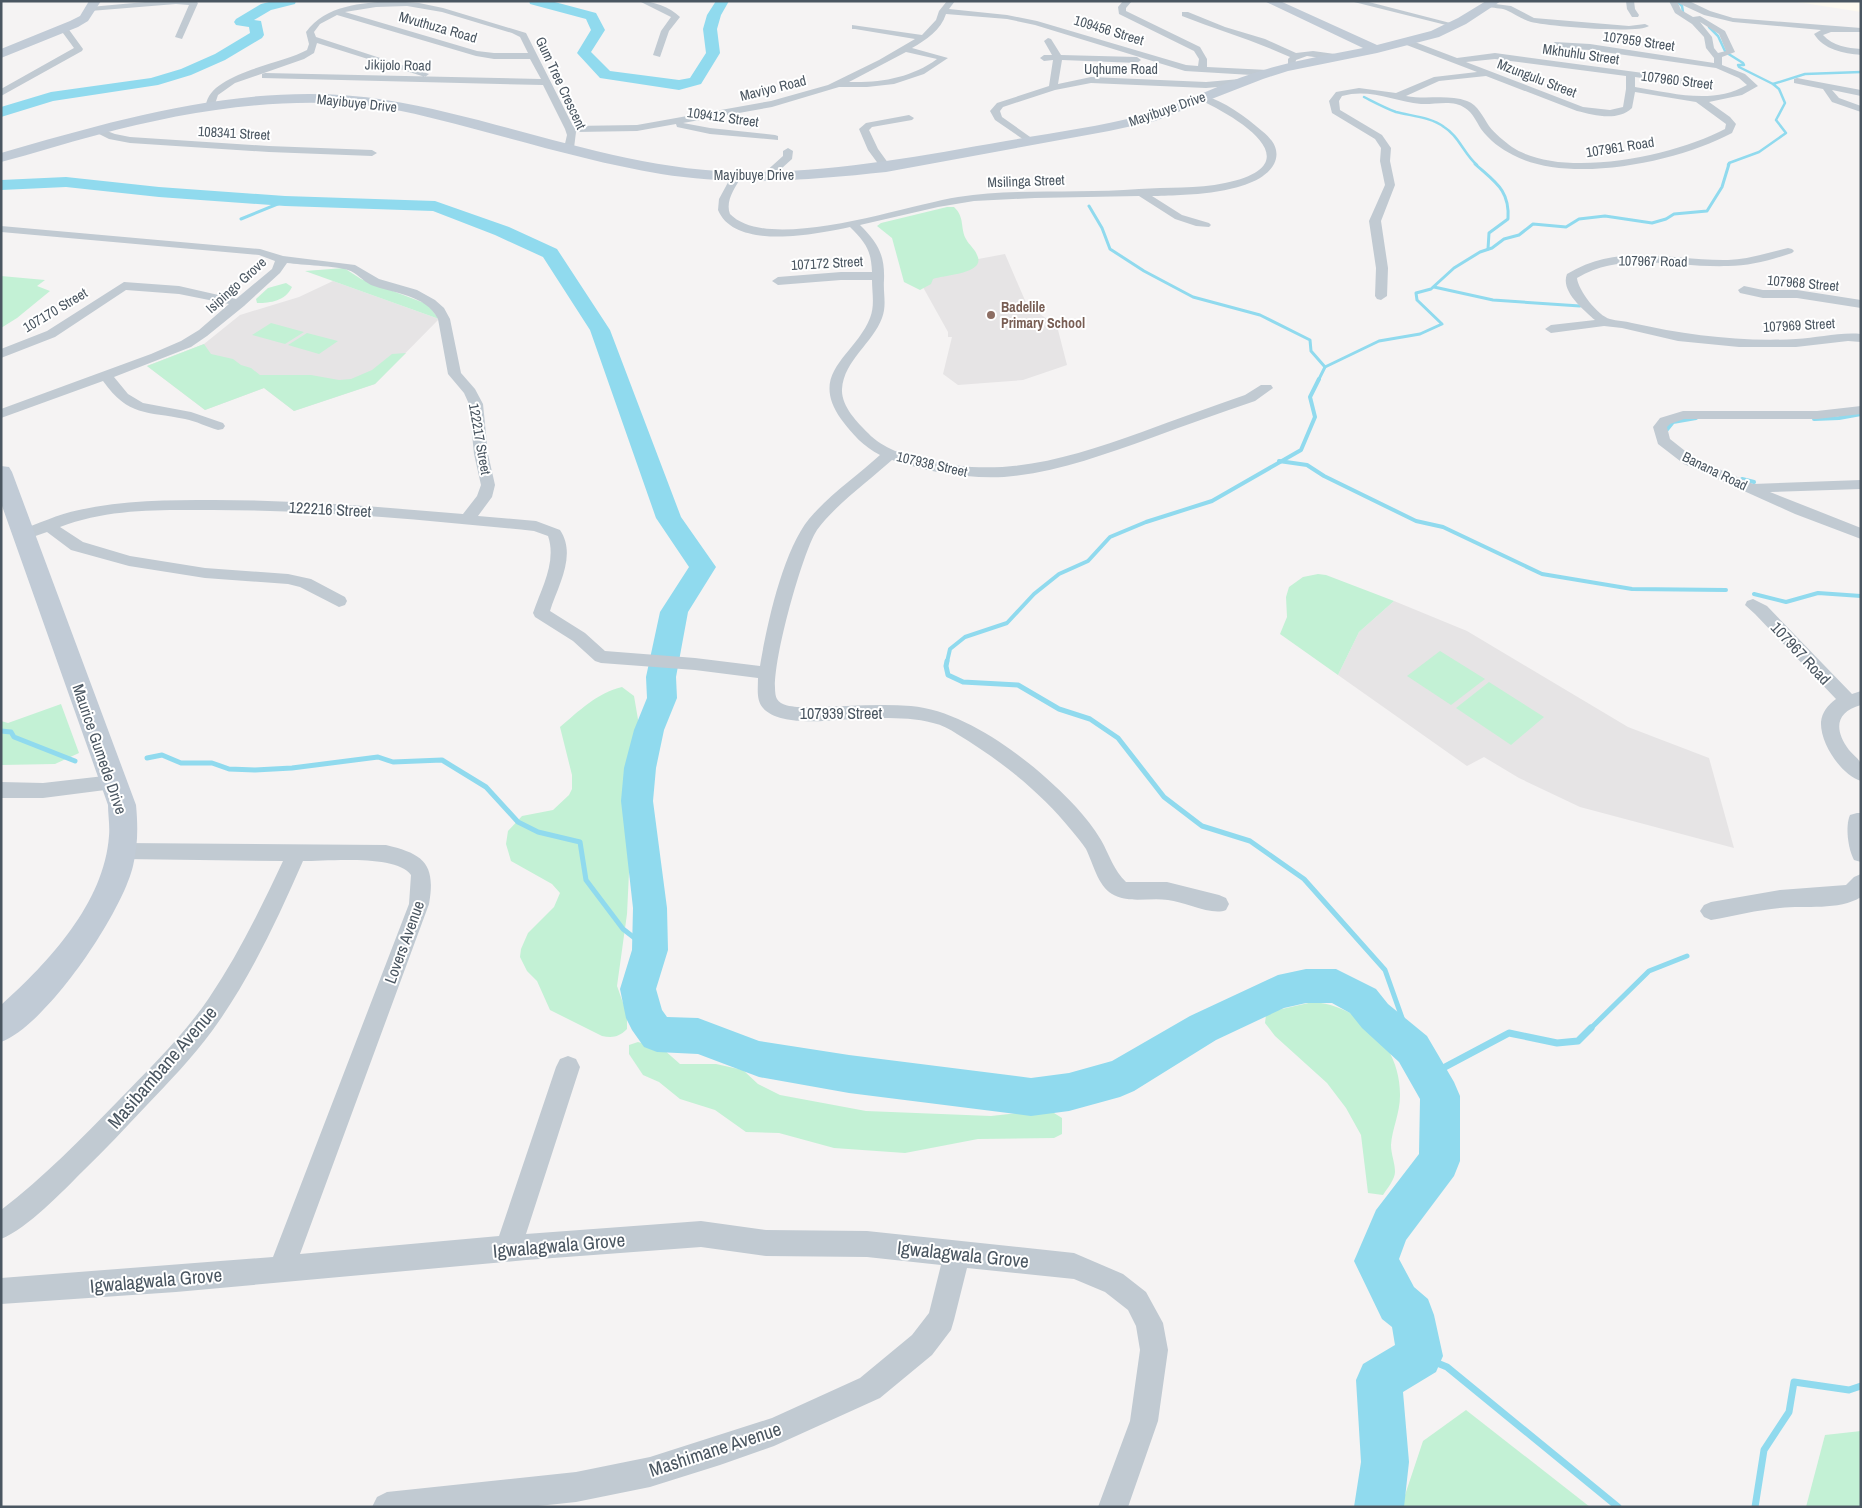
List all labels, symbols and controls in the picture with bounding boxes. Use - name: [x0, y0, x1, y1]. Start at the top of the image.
- street label: Mvuthuza Road: [397, 7, 479, 47]
- street label: 109456 Street: [1072, 11, 1146, 49]
- street label: 107959 Street: [1602, 27, 1676, 55]
- street label: Gum Tree Crescent: [532, 34, 590, 132]
- street label: Mkhuhlu Street: [1542, 40, 1620, 68]
- street label: Jikijolo Road: [365, 55, 431, 75]
- street label: Mzungulu Street: [1495, 55, 1579, 101]
- street label: Uqhume Road: [1084, 60, 1158, 78]
- street label: 107960 Street: [1640, 67, 1714, 93]
- street label: Maviyo Road: [738, 71, 808, 105]
- street label: Mayibuye Drive: [1126, 87, 1208, 131]
- street label: Mayibuye Drive: [316, 90, 398, 116]
- street label: 109412 Street: [686, 103, 760, 131]
- street label: 108341 Street: [198, 122, 270, 144]
- street label: 107961 Road: [1585, 133, 1655, 161]
- street label: Mayibuye Drive: [714, 166, 794, 184]
- street label: Msilinga Street: [987, 171, 1065, 191]
- street label: 107967 Road: [1618, 251, 1688, 271]
- street label: 107172 Street: [791, 252, 863, 274]
- street label: Isipingo Grove: [202, 253, 270, 317]
- street label: 107968 Street: [1766, 271, 1840, 295]
- street label: 107170 Street: [19, 284, 91, 336]
- place label: Badelile Primary School: [1001, 298, 1085, 332]
- marker: Badelile Primary School: [985, 309, 997, 321]
- street label: 107969 Street: [1763, 314, 1835, 336]
- street label: 122217 Street: [465, 402, 495, 476]
- street label: 107938 Street: [895, 447, 969, 481]
- street label: Banana Road: [1679, 448, 1751, 494]
- street label: 122216 Street: [288, 496, 372, 522]
- street label: 107967 Road: [1766, 617, 1836, 689]
- street label: Maurice Gumede Drive: [67, 681, 133, 817]
- street label: 107939 Street: [800, 702, 883, 724]
- street label: Lovers Avenue: [379, 898, 429, 986]
- street label: Masibambane Avenue: [101, 1000, 223, 1134]
- street label: Igwalagwala Grove: [492, 1226, 626, 1264]
- street label: Igwalagwala Grove: [896, 1234, 1030, 1274]
- street label: Igwalagwala Grove: [89, 1261, 223, 1299]
- street label: Mashimane Avenue: [646, 1415, 784, 1483]

